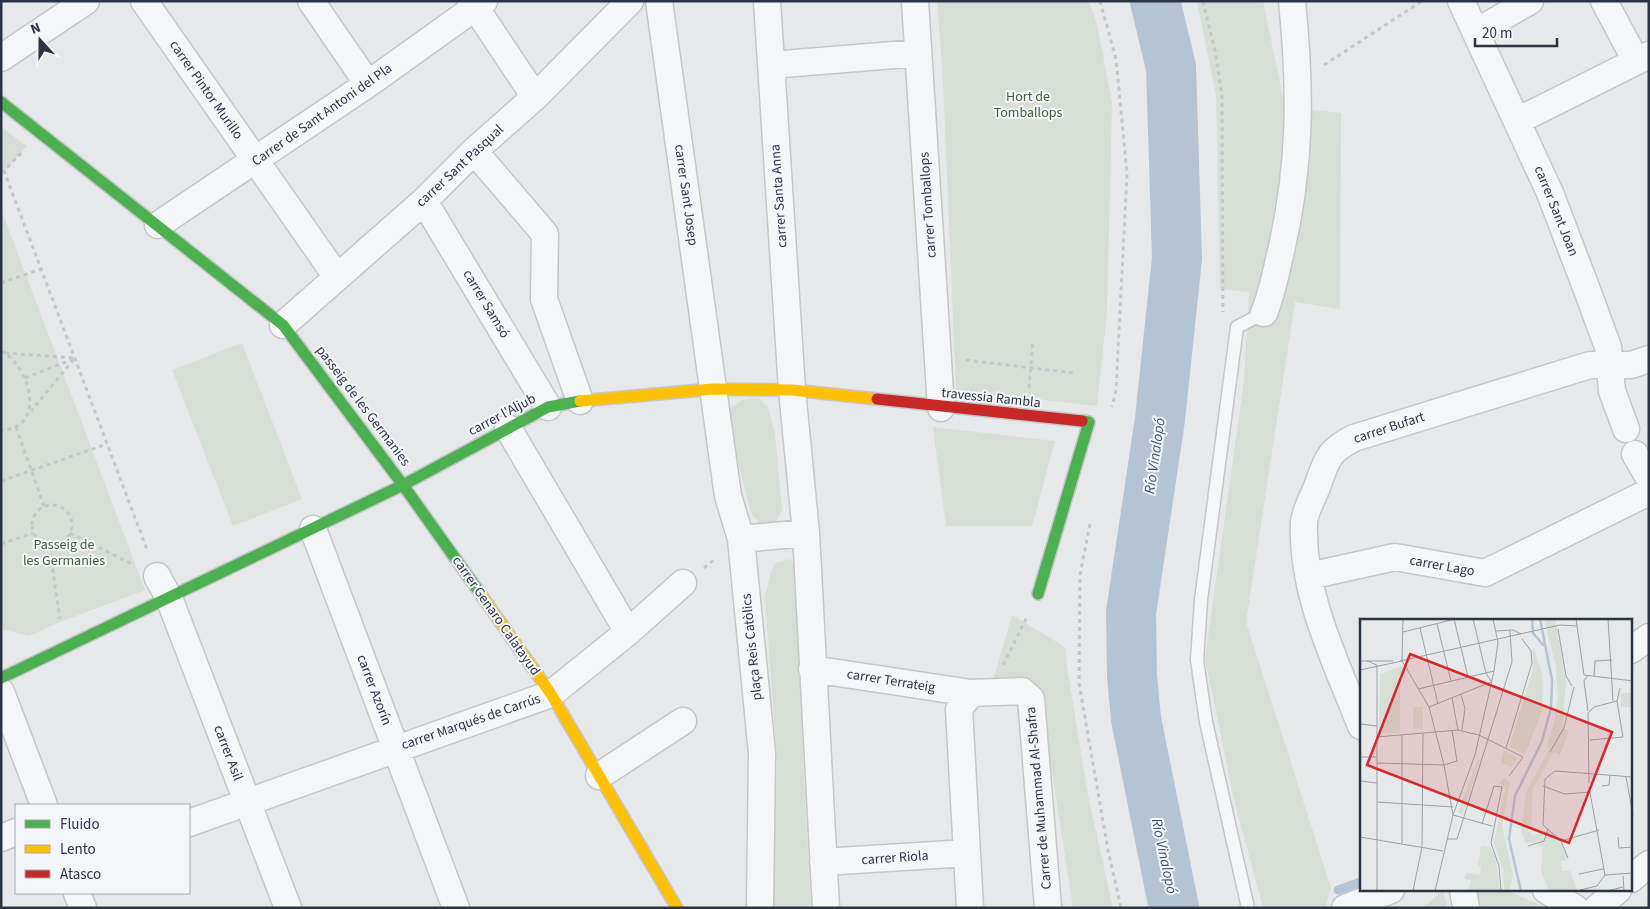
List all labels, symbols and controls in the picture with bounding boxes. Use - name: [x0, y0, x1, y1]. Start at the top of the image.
- north arrow: [15, 15, 65, 65]
- scale bar: [1475, 15, 1558, 47]
- text: N: [28, 18, 44, 40]
- text: 20 m: [1482, 23, 1512, 44]
- street label: carrer Pintor Murillo: [164, 36, 248, 144]
- street label: Carrer de Sant Antoni del Pla: [248, 59, 396, 171]
- park label: Hort de Tomballops: [994, 87, 1062, 123]
- street label: carrer Sant Pasqual: [412, 120, 509, 212]
- street label: carrer Sant Josep: [669, 143, 703, 247]
- street label: carrer Santa Anna: [765, 143, 793, 249]
- street label: carrer Tomballops: [914, 151, 942, 259]
- street label: carrer Sant Joan: [1529, 163, 1583, 259]
- street label: carrer Samsó: [458, 266, 514, 342]
- street label: passeig de les Germanies: [311, 342, 415, 471]
- street label: travessia Rambla: [940, 383, 1042, 413]
- street label: carrer l'Aljub: [465, 389, 540, 441]
- street label: carrer Bufart: [1351, 407, 1427, 449]
- water label: Río Vinalopó: [1139, 416, 1171, 495]
- park label: Passeig de les Germanies: [23, 535, 105, 571]
- street label: carrer Lago: [1408, 550, 1476, 582]
- street label: carrer Genaro Calatayud: [447, 552, 545, 680]
- street label: plaça Reis Catòlics: [736, 592, 768, 702]
- inset map: [1360, 619, 1632, 892]
- street label: carrer Azorín: [351, 652, 397, 728]
- street label: carrer Terrateig: [845, 664, 937, 698]
- street label: carrer Marqués de Carrús: [399, 689, 543, 755]
- street label: Carrer de Muhammad Al-Shafra: [1021, 706, 1057, 890]
- street label: carrer Asil: [208, 722, 248, 784]
- legend: [15, 804, 190, 894]
- text: Fluido: [60, 814, 100, 835]
- water label: Río Vinalopó: [1146, 816, 1182, 896]
- text: Lento: [60, 839, 96, 860]
- street label: carrer Riola: [861, 846, 929, 870]
- text: Atasco: [60, 864, 101, 885]

